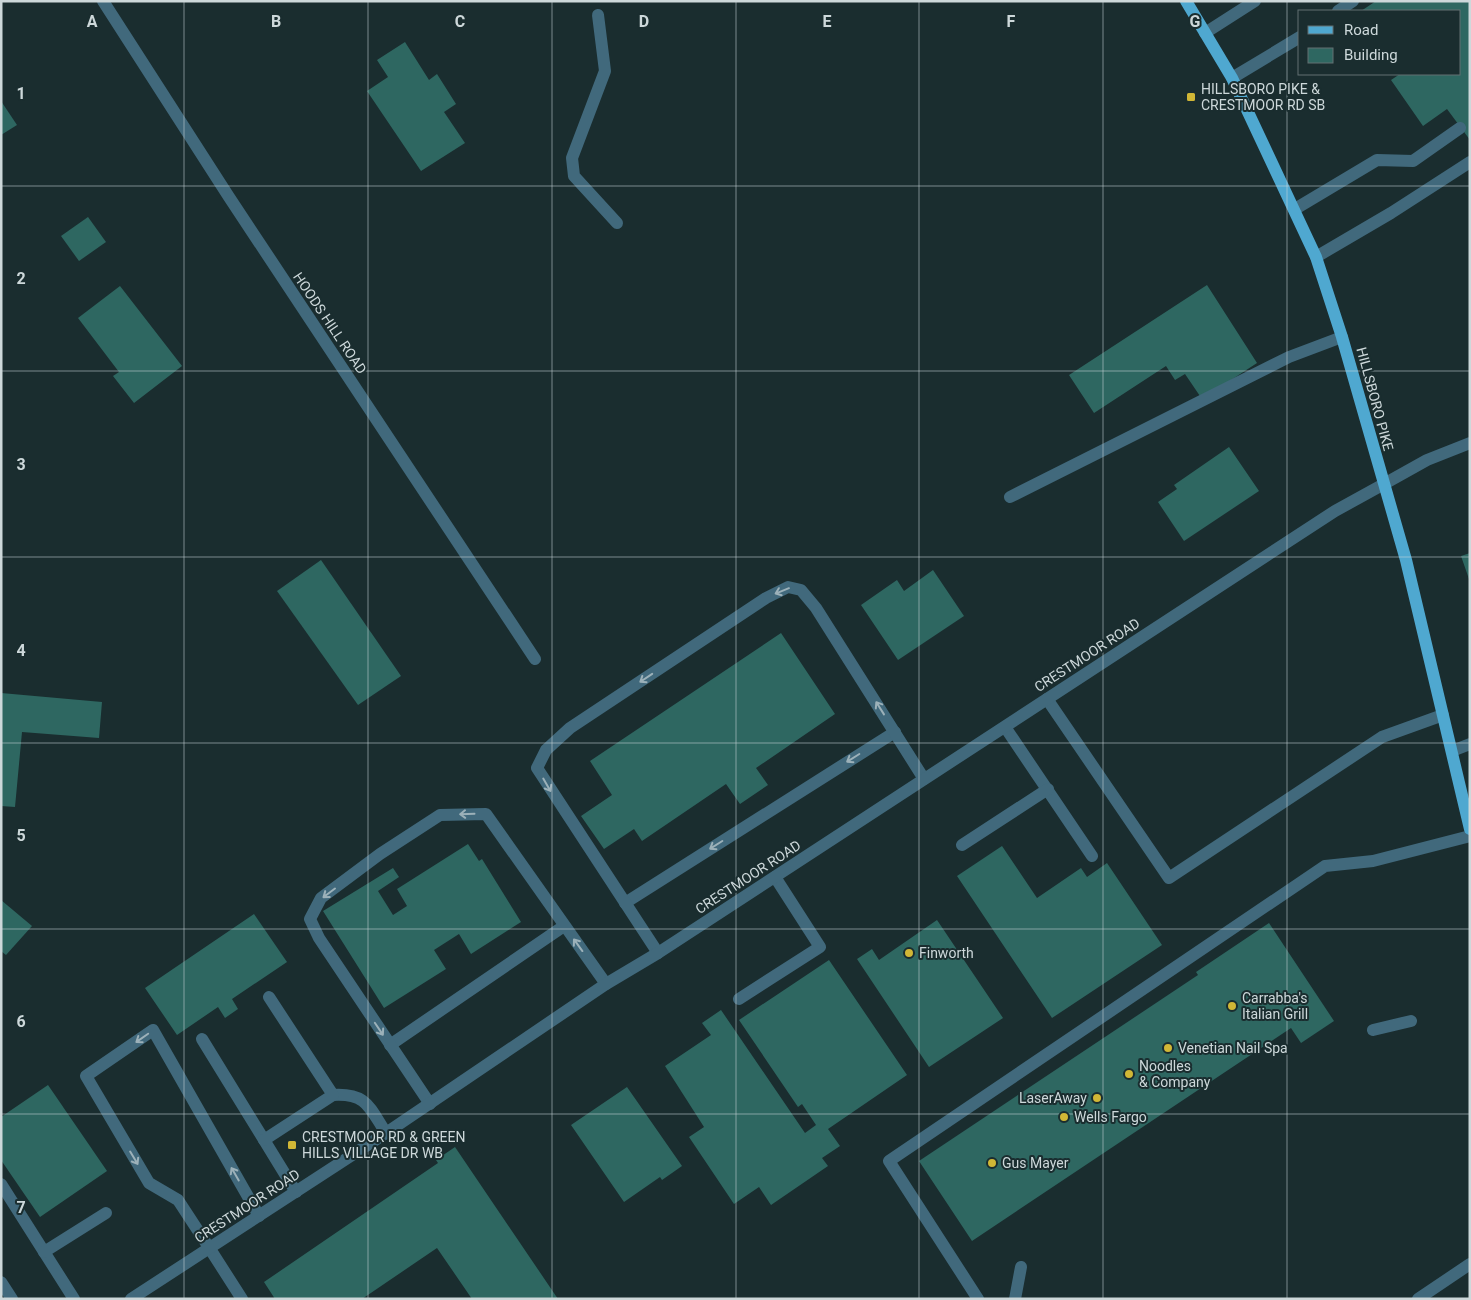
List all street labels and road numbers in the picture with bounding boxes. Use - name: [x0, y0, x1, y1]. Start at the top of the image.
- street label: HOODS HILL ROAD: [290, 269, 370, 377]
- street label: HILLSBORO PIKE: [1353, 345, 1397, 453]
- street label: CRESTMOOR ROAD: [1031, 615, 1143, 695]
- street label: CRESTMOOR ROAD: [692, 837, 804, 917]
- street label: CRESTMOOR ROAD: [191, 1166, 303, 1246]

